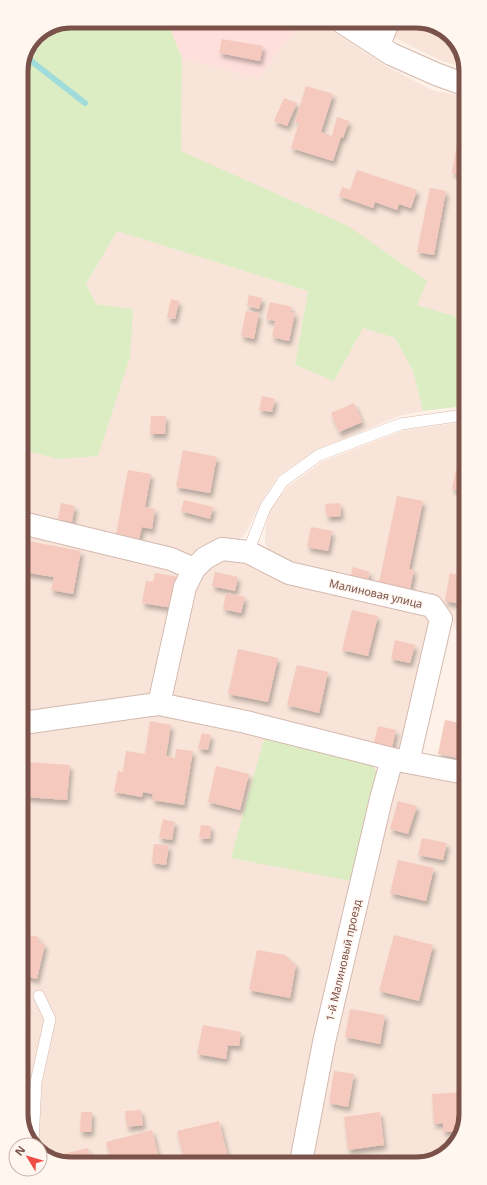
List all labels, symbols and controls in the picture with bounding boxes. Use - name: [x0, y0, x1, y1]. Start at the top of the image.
- street label: Малиновая улица: [328, 575, 424, 611]
- street label: 1-й Малиновый проезд: [322, 897, 364, 1022]
- north arrow: [8, 1137, 48, 1177]
- text: N: [11, 1142, 28, 1159]

